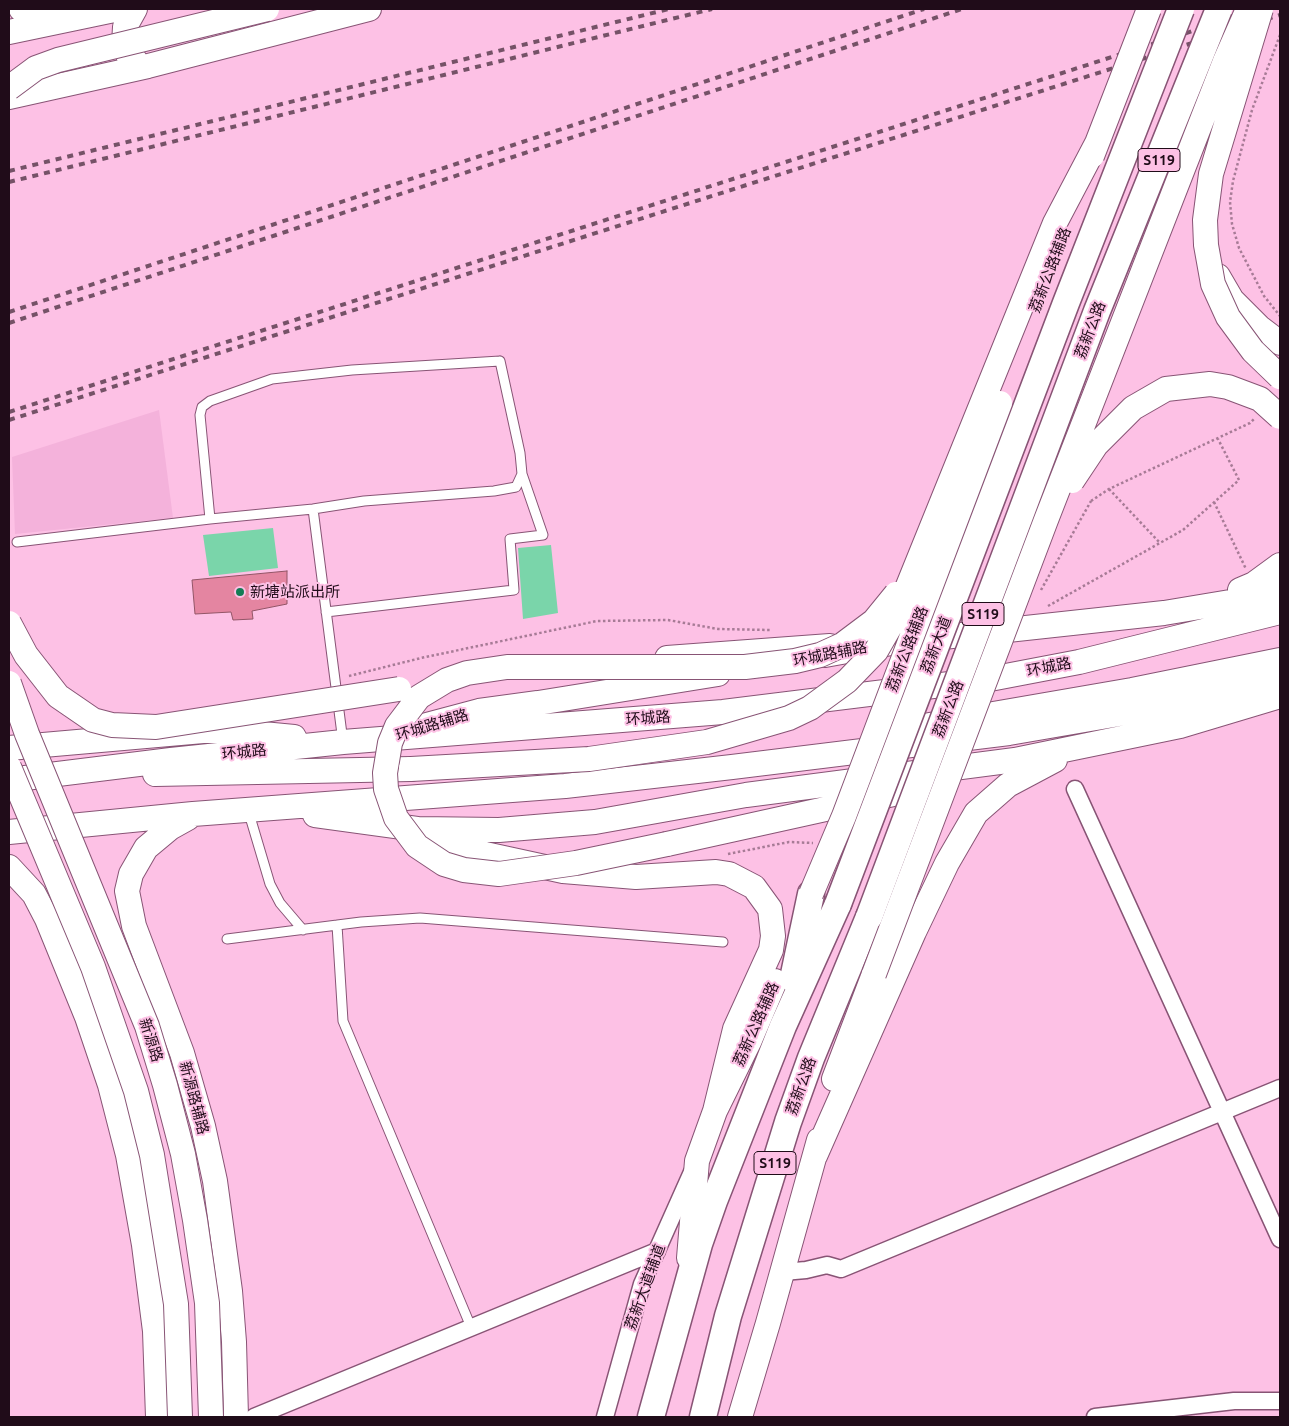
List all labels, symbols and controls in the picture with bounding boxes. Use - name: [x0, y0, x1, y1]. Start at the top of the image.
- road number: S119: [1138, 148, 1180, 172]
- street label: 荔新公路辅路: [1025, 225, 1075, 315]
- street label: 荔新公路: [1071, 299, 1109, 361]
- place label: 新塘站派出所: [250, 583, 340, 601]
- marker: 新塘站派出所: [234, 586, 246, 598]
- road number: S119: [962, 602, 1004, 626]
- street label: 荔新公路辅路: [882, 604, 932, 694]
- street label: 荔新大道: [917, 614, 955, 676]
- street label: 环城路辅路: [791, 638, 869, 670]
- street label: 环城路: [1025, 654, 1073, 680]
- street label: 荔新公路: [929, 678, 967, 740]
- street label: 环城路辅路: [394, 705, 470, 745]
- street label: 环城路: [625, 707, 671, 729]
- street label: 环城路: [221, 741, 267, 763]
- street label: 荔新公路辅路: [729, 979, 783, 1069]
- street label: 新源路: [135, 1016, 167, 1064]
- street label: 荔新公路: [782, 1055, 820, 1117]
- street label: 新源路辅路: [176, 1059, 212, 1137]
- road number: S119: [754, 1152, 796, 1174]
- street label: 荔新大道辅道: [621, 1242, 669, 1332]

